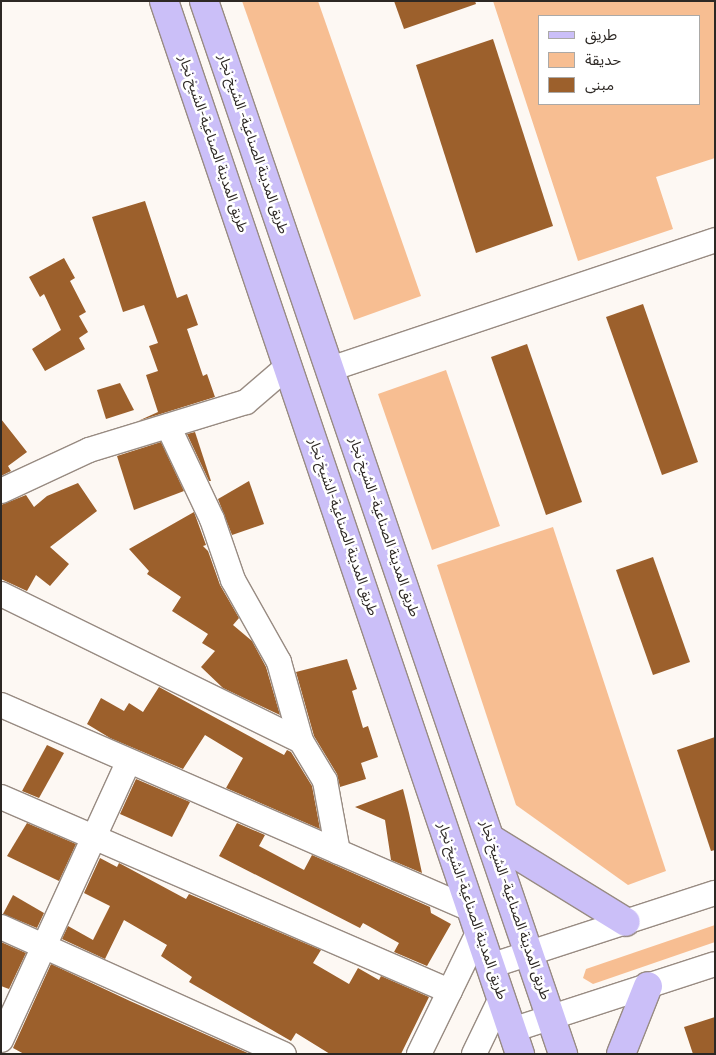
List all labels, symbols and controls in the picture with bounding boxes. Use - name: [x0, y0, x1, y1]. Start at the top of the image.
- legend: [538, 15, 701, 105]
- text: طريق: [585, 26, 617, 44]
- text: حديقة: [585, 51, 621, 69]
- street label: طريق المدينة الصناعية- الشيخ نجار: [214, 52, 292, 236]
- street label: طريق المدينة الصناعية-الشيخ نجار: [175, 53, 251, 235]
- text: مبنى: [585, 76, 614, 94]
- street label: طريق المدينة الصناعية- الشيخ نجار: [345, 435, 423, 619]
- street label: طريق المدينة الصناعية-الشيخ نجار: [305, 436, 381, 618]
- street label: طريق المدينة الصناعية- الشيخ نجار: [476, 818, 554, 1002]
- street label: طريق المدينة الصناعية-الشيخ نجار: [434, 820, 510, 1002]

